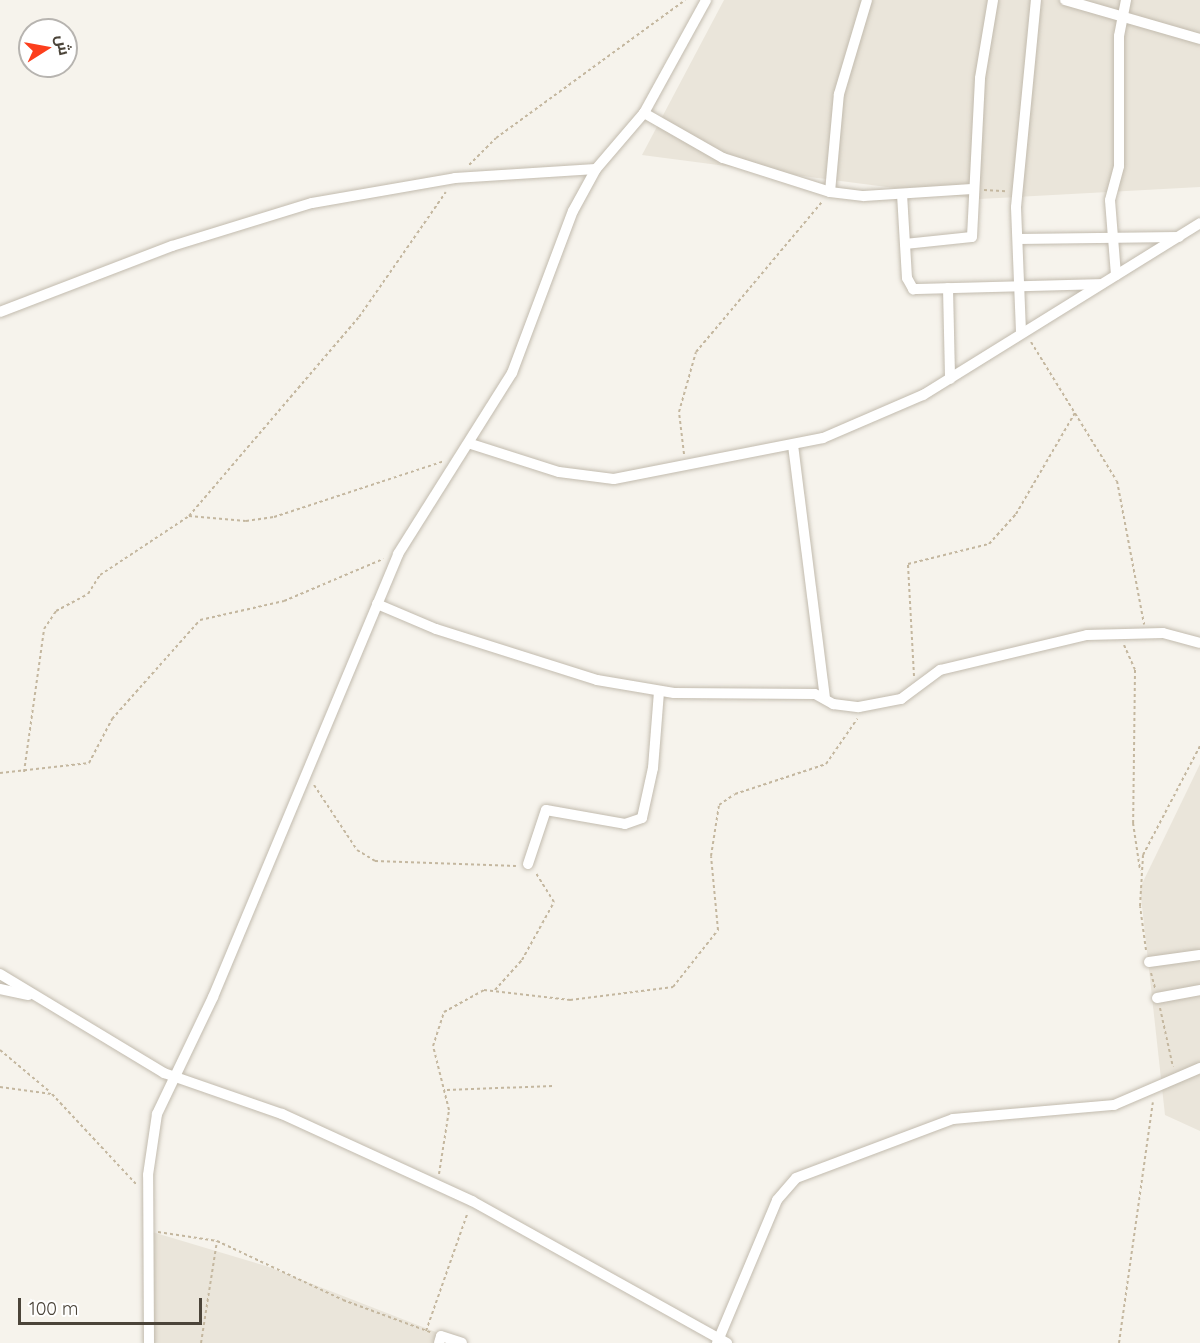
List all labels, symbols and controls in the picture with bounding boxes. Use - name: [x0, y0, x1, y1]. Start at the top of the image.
- north arrow: [18, 18, 78, 78]
- text: ش: [52, 33, 75, 57]
- scale bar: [21, 1286, 206, 1324]
- text: 100 m: [29, 1297, 78, 1320]

